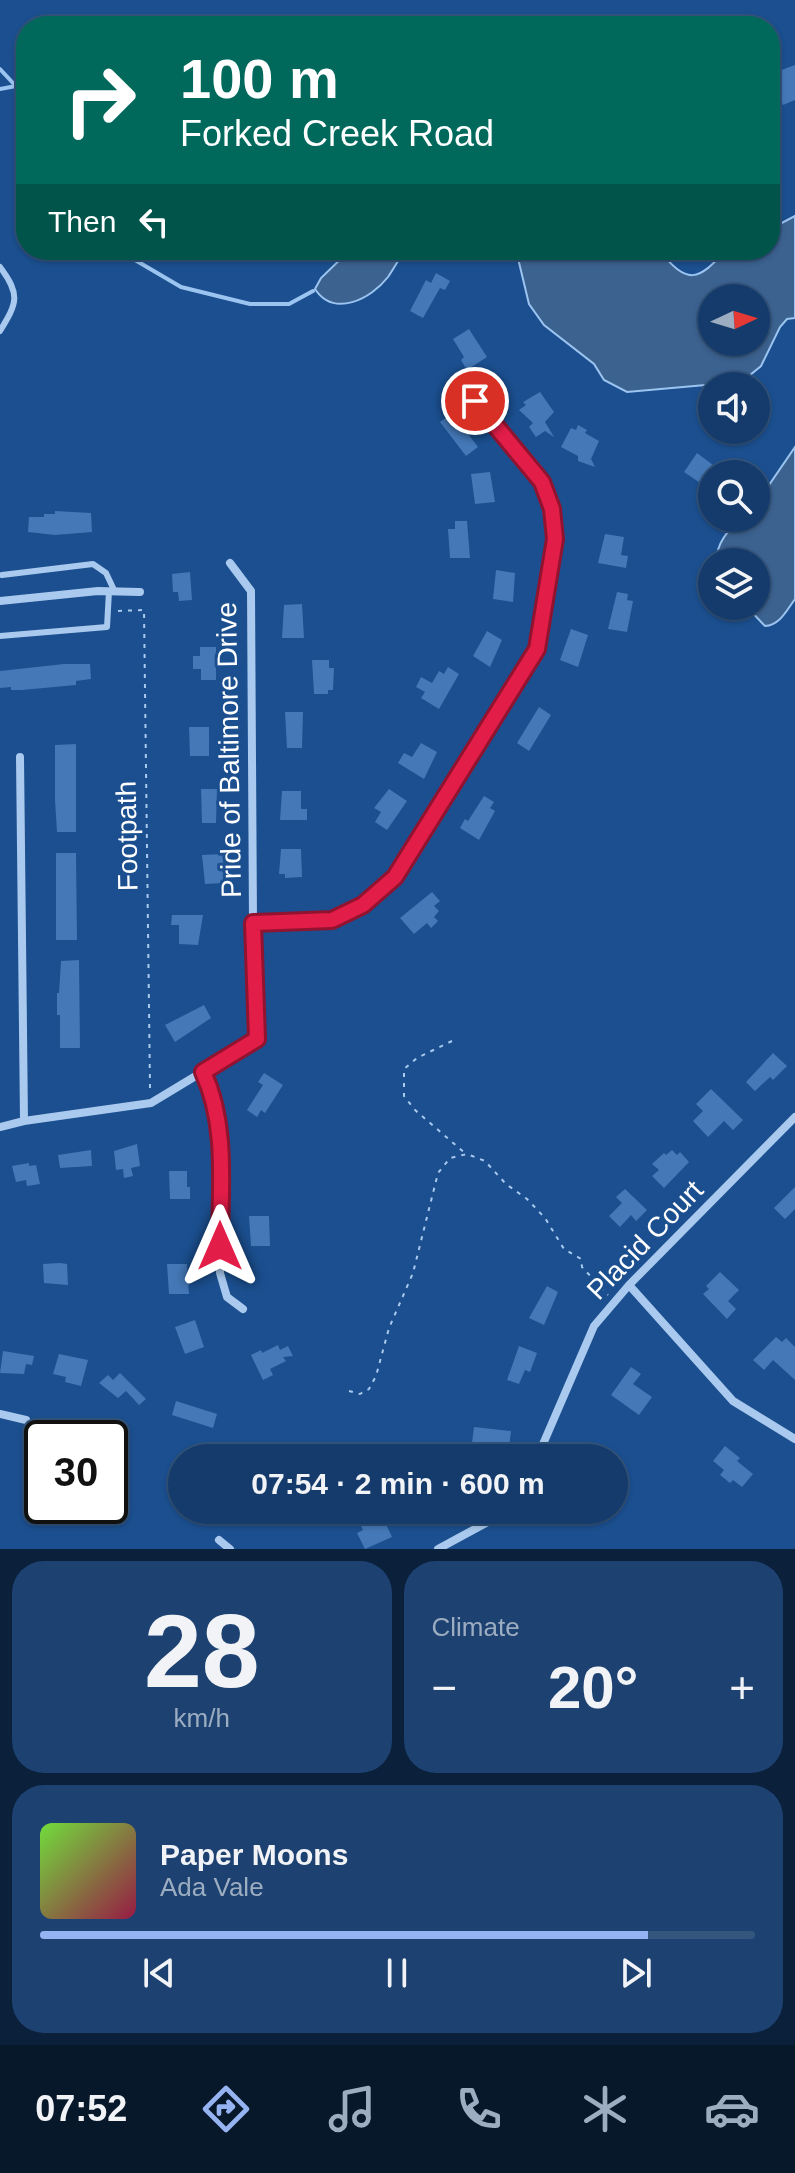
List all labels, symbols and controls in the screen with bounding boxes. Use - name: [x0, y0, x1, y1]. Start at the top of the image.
- text: 100 m: [180, 47, 339, 110]
- icon: right: [48, 48, 152, 152]
- text: Forked Creek Road: [180, 113, 494, 154]
- icon: left: [132, 200, 176, 244]
- text: Then: [48, 205, 116, 238]
- north arrow: [698, 284, 770, 356]
- map controls: [698, 284, 770, 620]
- pin: [441, 367, 509, 435]
- button: sound: [698, 372, 770, 444]
- icon: arrive: [453, 379, 497, 423]
- button: search: [698, 460, 770, 532]
- button: layers: [698, 548, 770, 620]
- street label: Pride of Baltimore Drive: [211, 602, 247, 898]
- street label: Footpath: [111, 780, 143, 892]
- street label: Placid Court: [581, 1174, 709, 1306]
- position arrow: [178, 1204, 262, 1288]
- speed limit sign: 30: [24, 1420, 128, 1524]
- text: 07:54 · 2 min · 600 m: [251, 1467, 545, 1500]
- text: 28: [144, 1593, 260, 1709]
- text: Climate: [432, 1612, 520, 1642]
- text: 20°: [548, 1654, 639, 1721]
- text: −: [432, 1663, 457, 1712]
- text: +: [729, 1663, 755, 1712]
- text: km/h: [174, 1703, 230, 1733]
- text: Paper Moons: [160, 1838, 348, 1871]
- text: Ada Vale: [160, 1872, 264, 1902]
- icon: previous: [137, 1951, 181, 1995]
- icon: pause: [375, 1951, 419, 1995]
- icon: next: [614, 1951, 658, 1995]
- icon: directions: [198, 2081, 254, 2137]
- icon: music: [324, 2081, 380, 2137]
- icon: phone: [451, 2081, 507, 2137]
- icon: climate: [577, 2081, 633, 2137]
- icon: car: [704, 2081, 760, 2137]
- text: 07:52: [35, 2088, 127, 2129]

